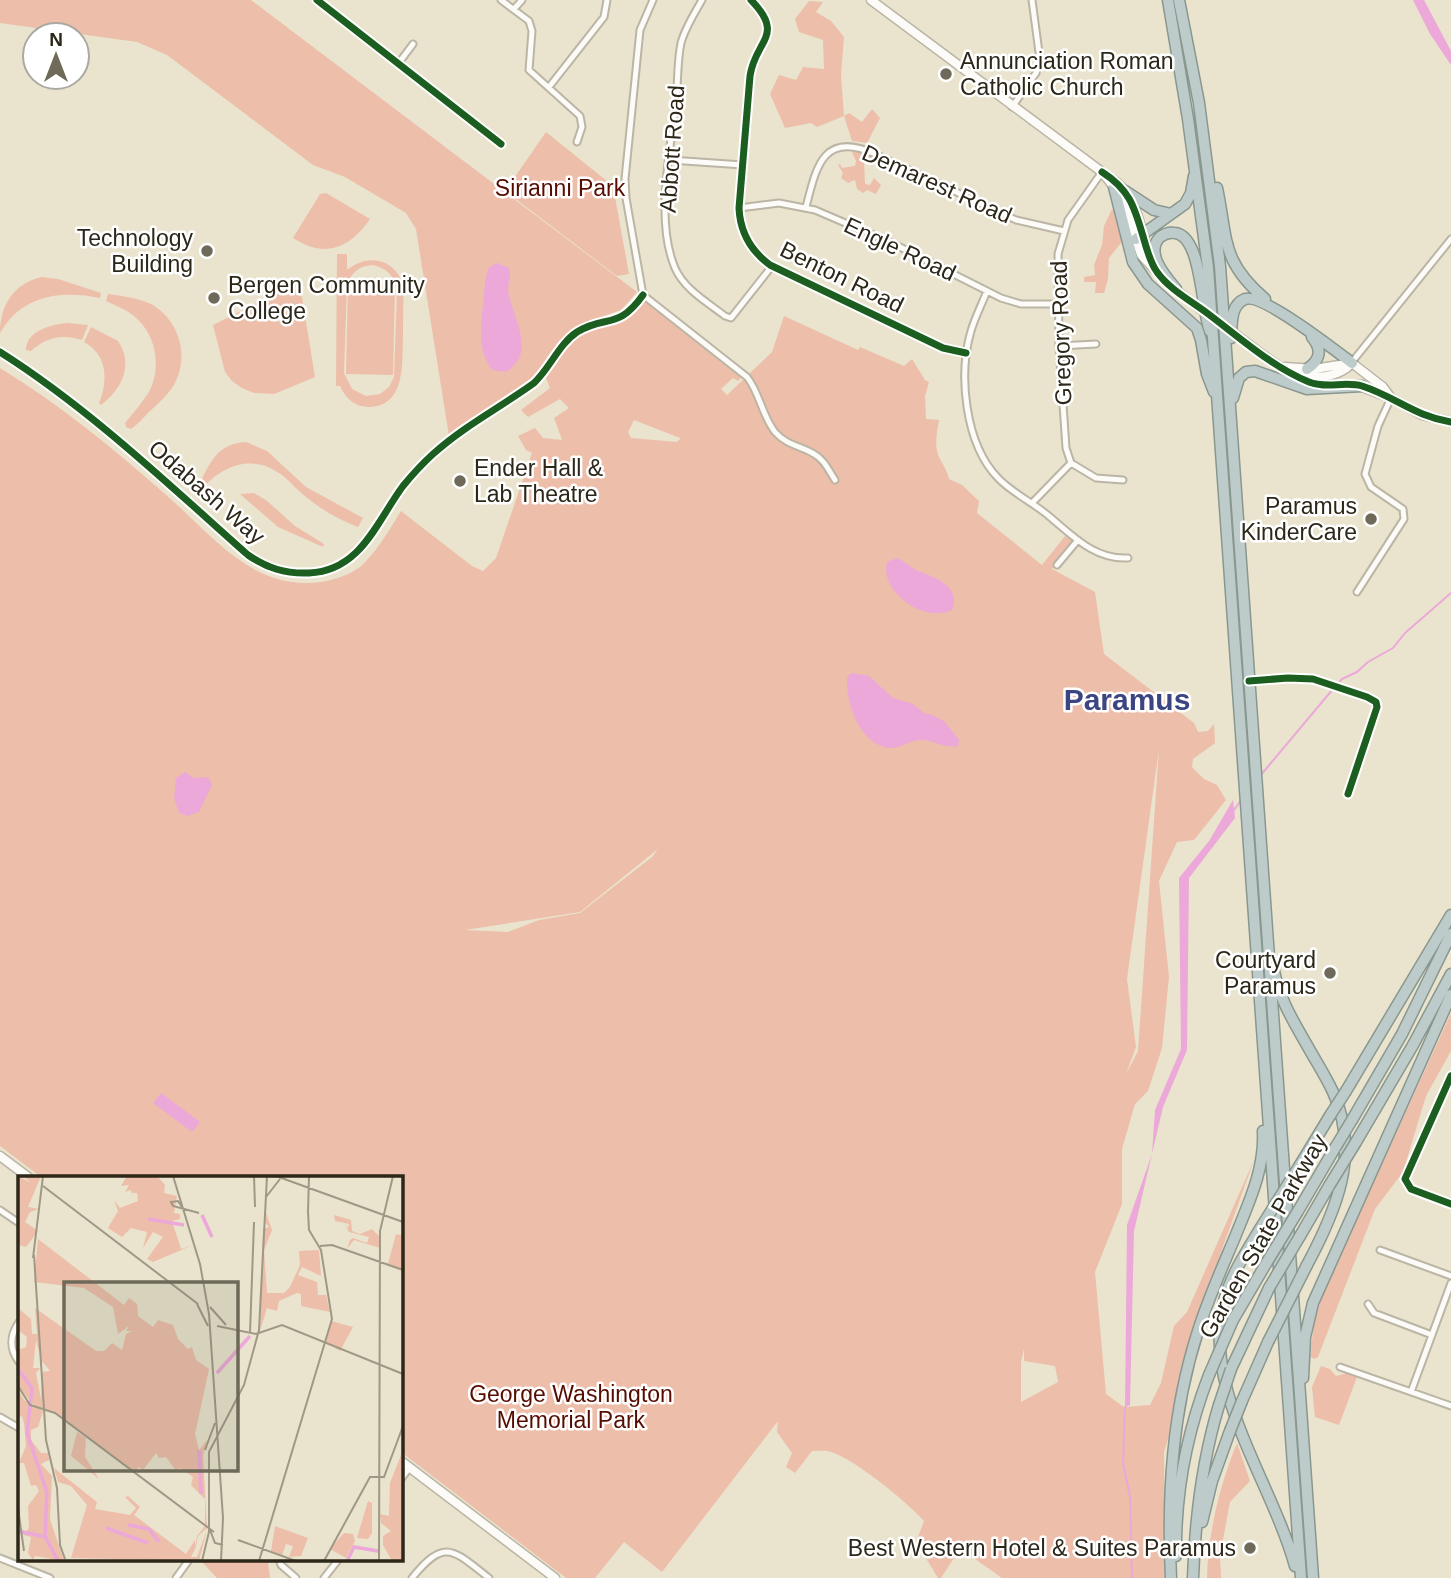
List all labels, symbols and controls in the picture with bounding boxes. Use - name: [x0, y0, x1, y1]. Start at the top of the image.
- north arrow: [21, 21, 91, 91]
- text: N: [49, 29, 63, 50]
- place label: Annunciation Roman Catholic Church: [960, 48, 1174, 100]
- marker: Annunciation Roman Catholic Church: [938, 66, 954, 82]
- street label: Abbott Road: [655, 84, 689, 214]
- street label: Demarest Road: [858, 139, 1016, 229]
- park label: Sirianni Park: [495, 175, 626, 201]
- street label: Engle Road: [840, 212, 960, 286]
- place label: Technology Building: [77, 225, 193, 277]
- street label: Benton Road: [776, 236, 908, 318]
- marker: Technology Building: [199, 243, 215, 259]
- street label: Gregory Road: [1045, 260, 1077, 406]
- place label: Bergen Community College: [228, 272, 425, 324]
- marker: Bergen Community College: [206, 290, 222, 306]
- street label: Odabash Way: [144, 435, 271, 550]
- place label: Ender Hall & Lab Theatre: [474, 455, 603, 507]
- marker: Ender Hall & Lab Theatre: [452, 473, 468, 489]
- place label: Paramus KinderCare: [1241, 493, 1357, 545]
- marker: Paramus KinderCare: [1363, 511, 1379, 527]
- district label: Paramus: [1064, 683, 1190, 716]
- place label: Courtyard Paramus: [1215, 947, 1316, 999]
- marker: Courtyard Paramus: [1322, 965, 1338, 981]
- street label: Garden State Parkway: [1194, 1129, 1332, 1343]
- inset map: [18, 1176, 402, 1560]
- park label: George Washington Memorial Park: [469, 1381, 673, 1433]
- place label: Best Western Hotel & Suites Paramus: [848, 1535, 1236, 1561]
- marker: Best Western Hotel & Suites Paramus: [1242, 1540, 1258, 1556]

